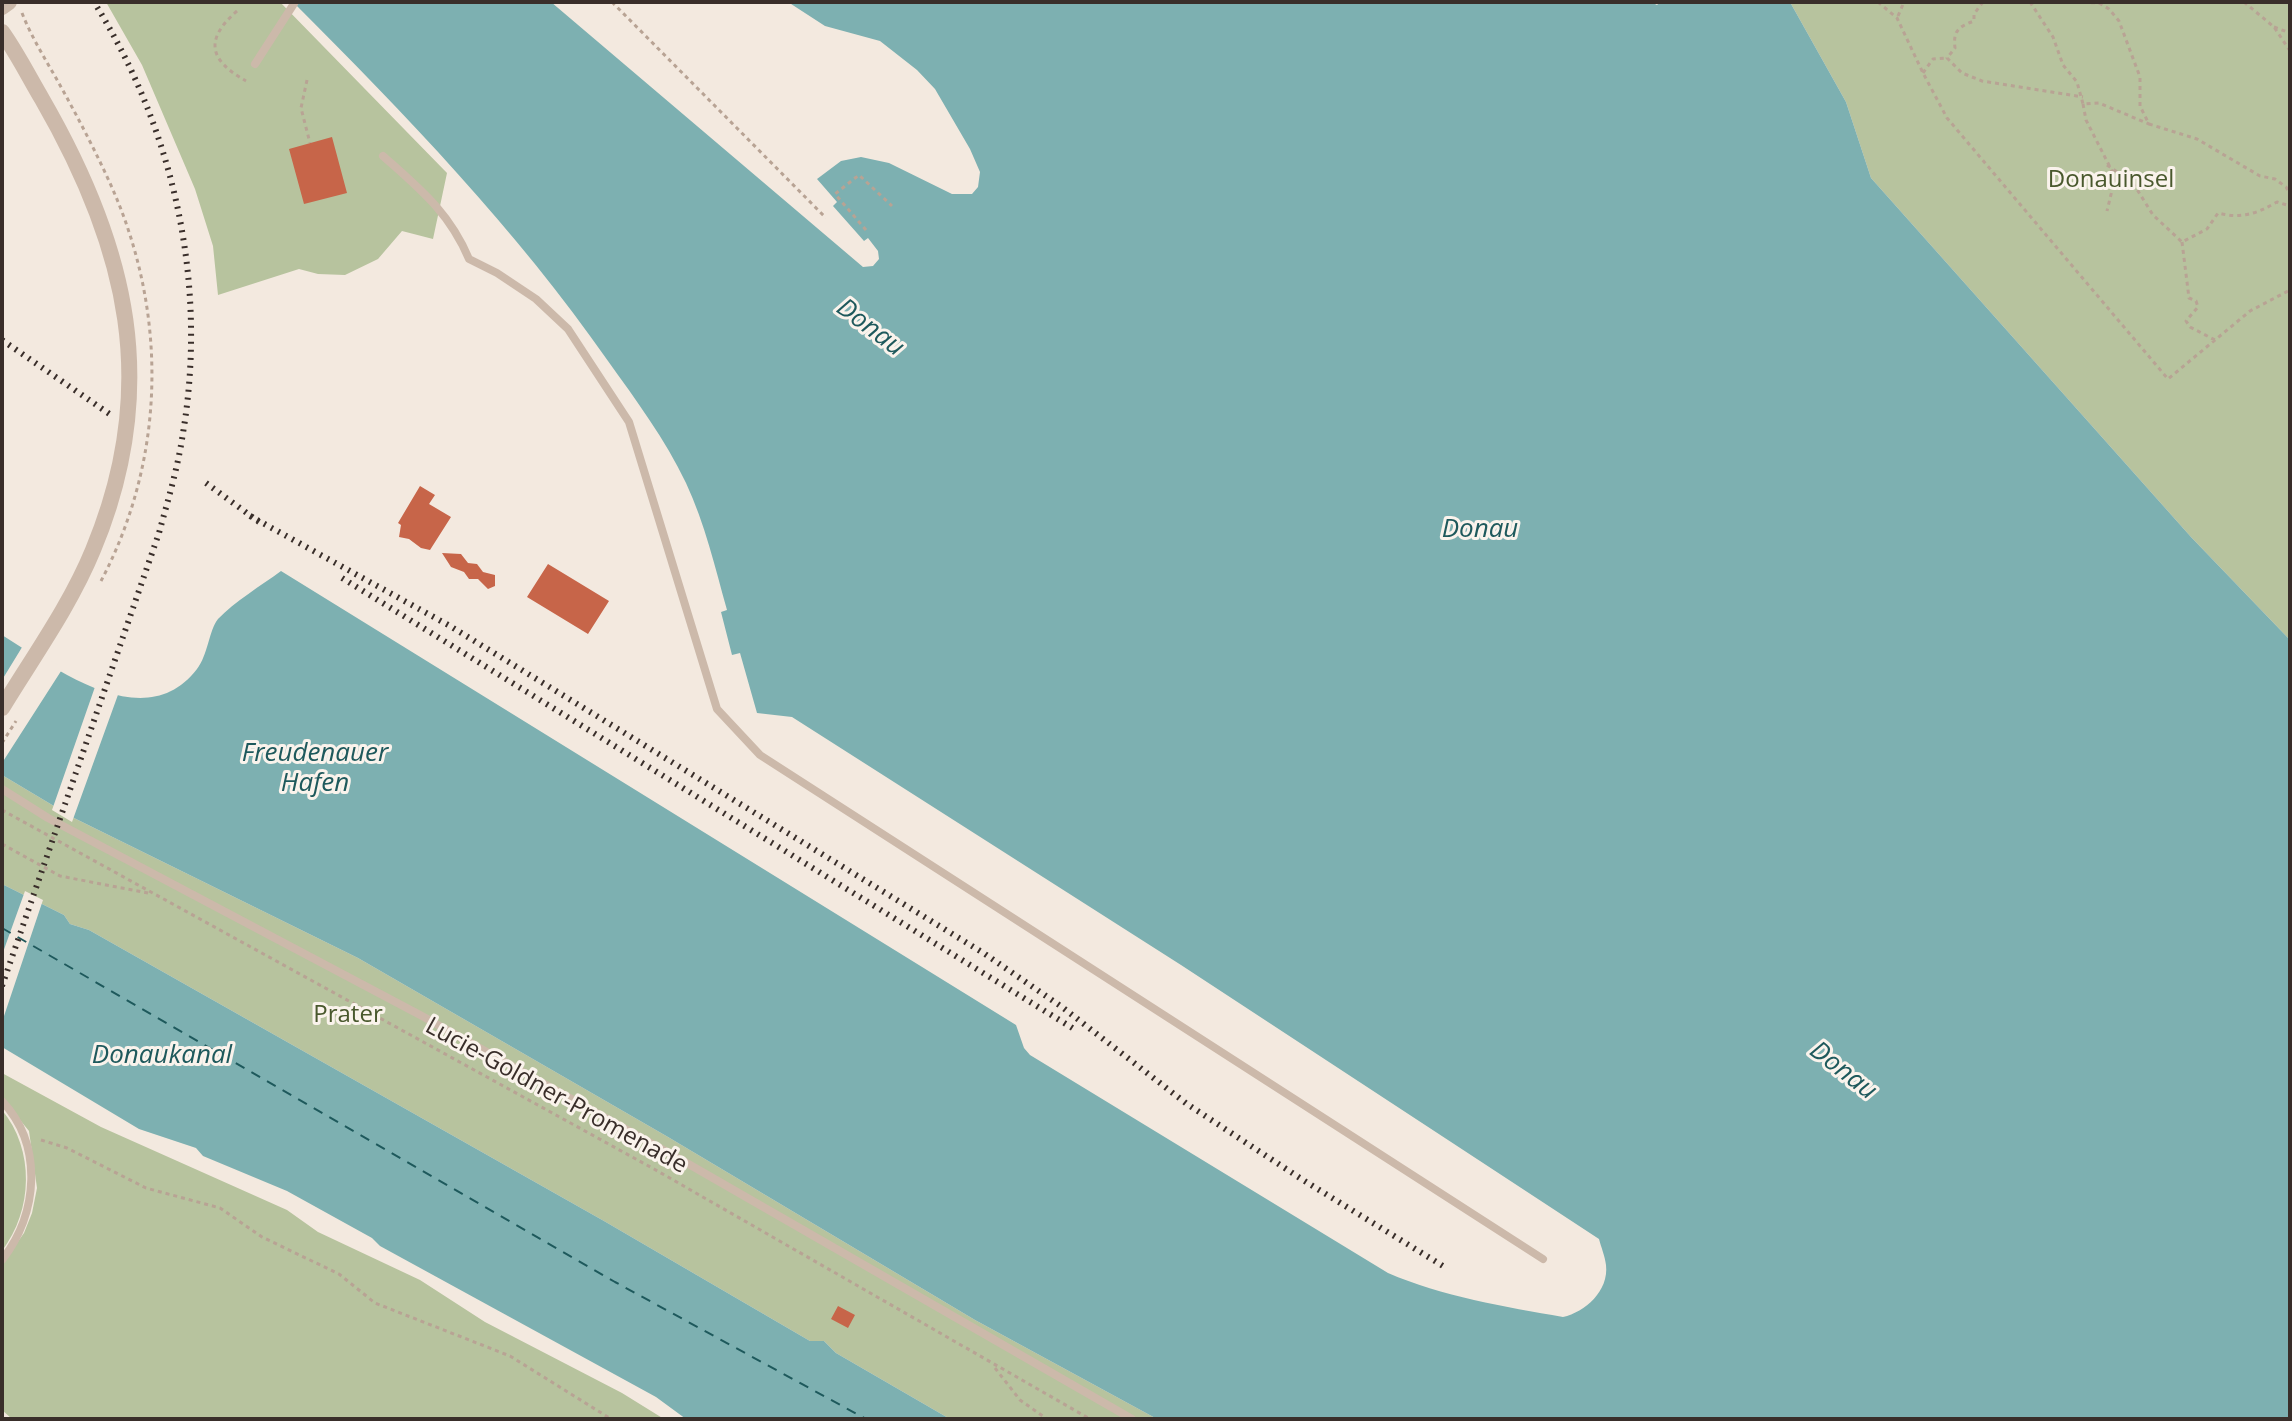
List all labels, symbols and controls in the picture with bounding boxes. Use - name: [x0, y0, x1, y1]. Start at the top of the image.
- park label: Donauinsel: [2048, 166, 2174, 194]
- water label: Donau: [830, 292, 910, 364]
- water label: Donau: [1442, 514, 1518, 546]
- water label: Freudenauer Hafen: [242, 738, 388, 800]
- park label: Prater: [313, 1001, 383, 1029]
- street label: Lucie-Goldner-Promenade: [420, 1012, 692, 1180]
- water label: Donau: [1803, 1035, 1883, 1107]
- water label: Donaukanal: [92, 1040, 232, 1072]

